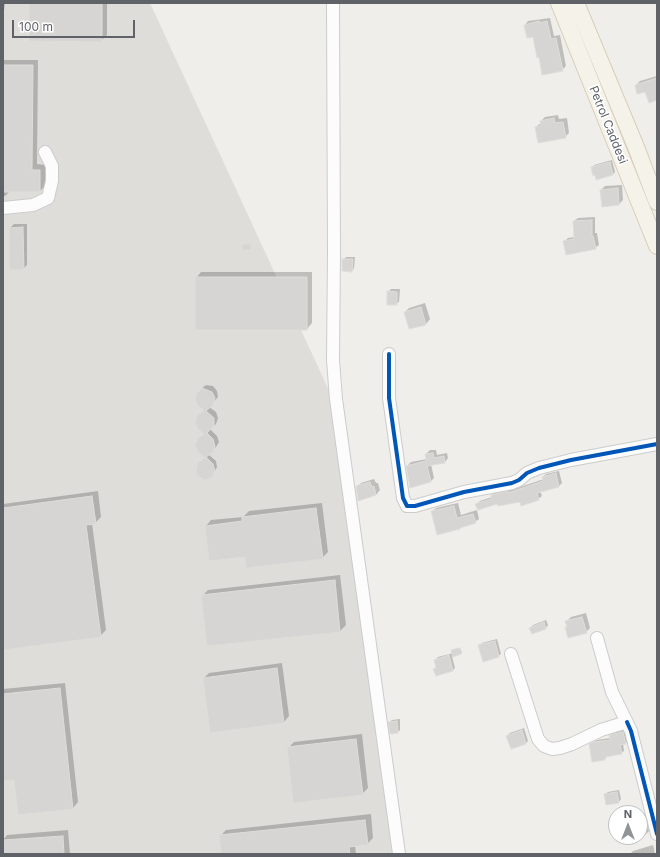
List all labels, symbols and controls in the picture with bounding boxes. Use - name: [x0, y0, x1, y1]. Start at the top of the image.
- scale bar: [14, 12, 137, 38]
- text: 100 m: [19, 19, 53, 34]
- street label: Petrol Caddesi: [586, 84, 630, 166]
- north arrow: [608, 805, 648, 845]
- text: N: [624, 807, 632, 821]

